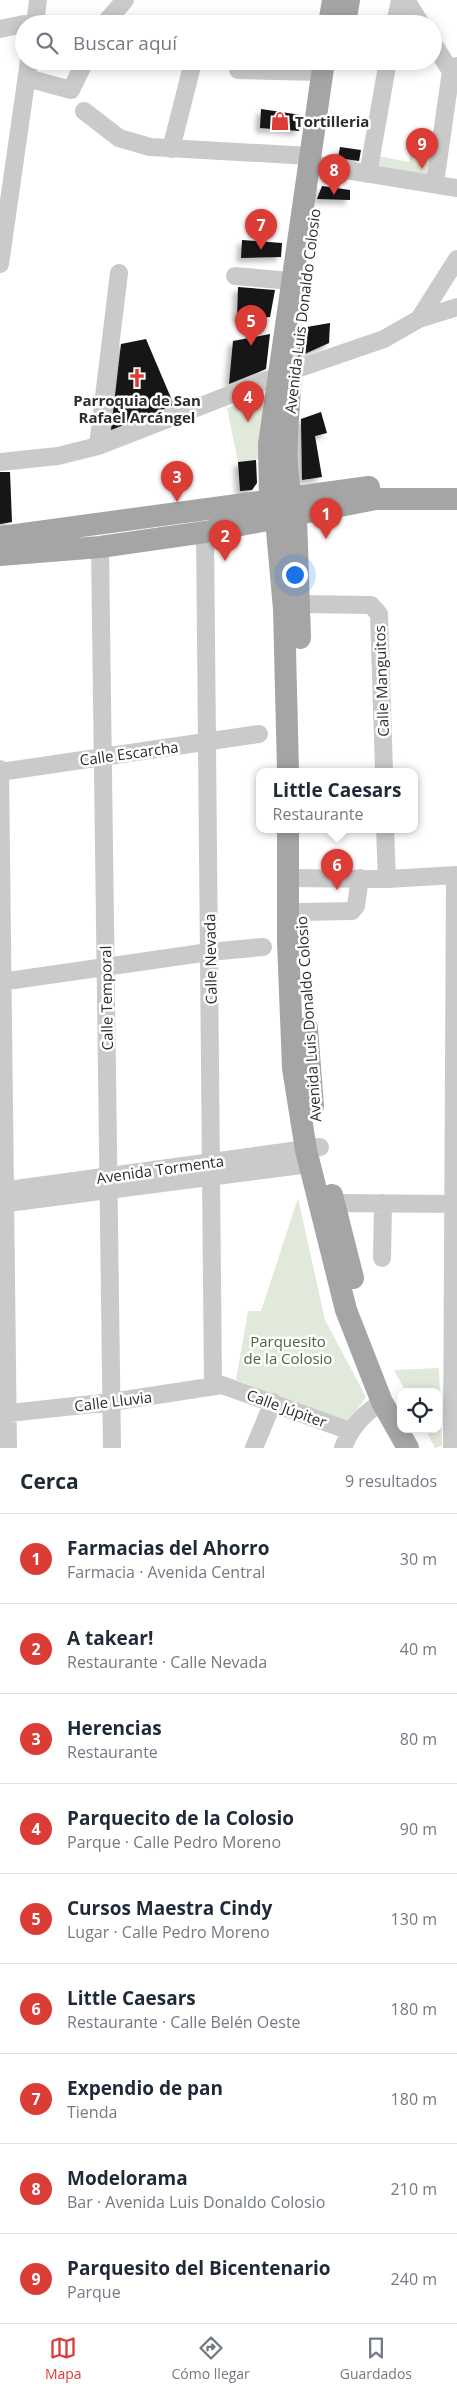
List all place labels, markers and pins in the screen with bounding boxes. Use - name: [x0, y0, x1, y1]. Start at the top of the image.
- shop icon: Tortilleria: [269, 110, 291, 132]
- place label: Tortilleria: [295, 111, 369, 131]
- pin: 9: [406, 128, 438, 169]
- pin: 8: [318, 154, 350, 195]
- pin: 7: [245, 209, 277, 250]
- pin: 5: [235, 305, 267, 346]
- church icon: Parroquia de San Rafael Arcángel: [126, 367, 148, 389]
- pin: 4: [232, 381, 264, 422]
- place label: Parroquia de San Rafael Arcángel: [73, 390, 201, 427]
- pin: 3: [161, 461, 193, 502]
- pin: 1: [310, 498, 342, 539]
- pin: 2: [209, 520, 241, 561]
- pin: 6: [321, 849, 353, 890]

